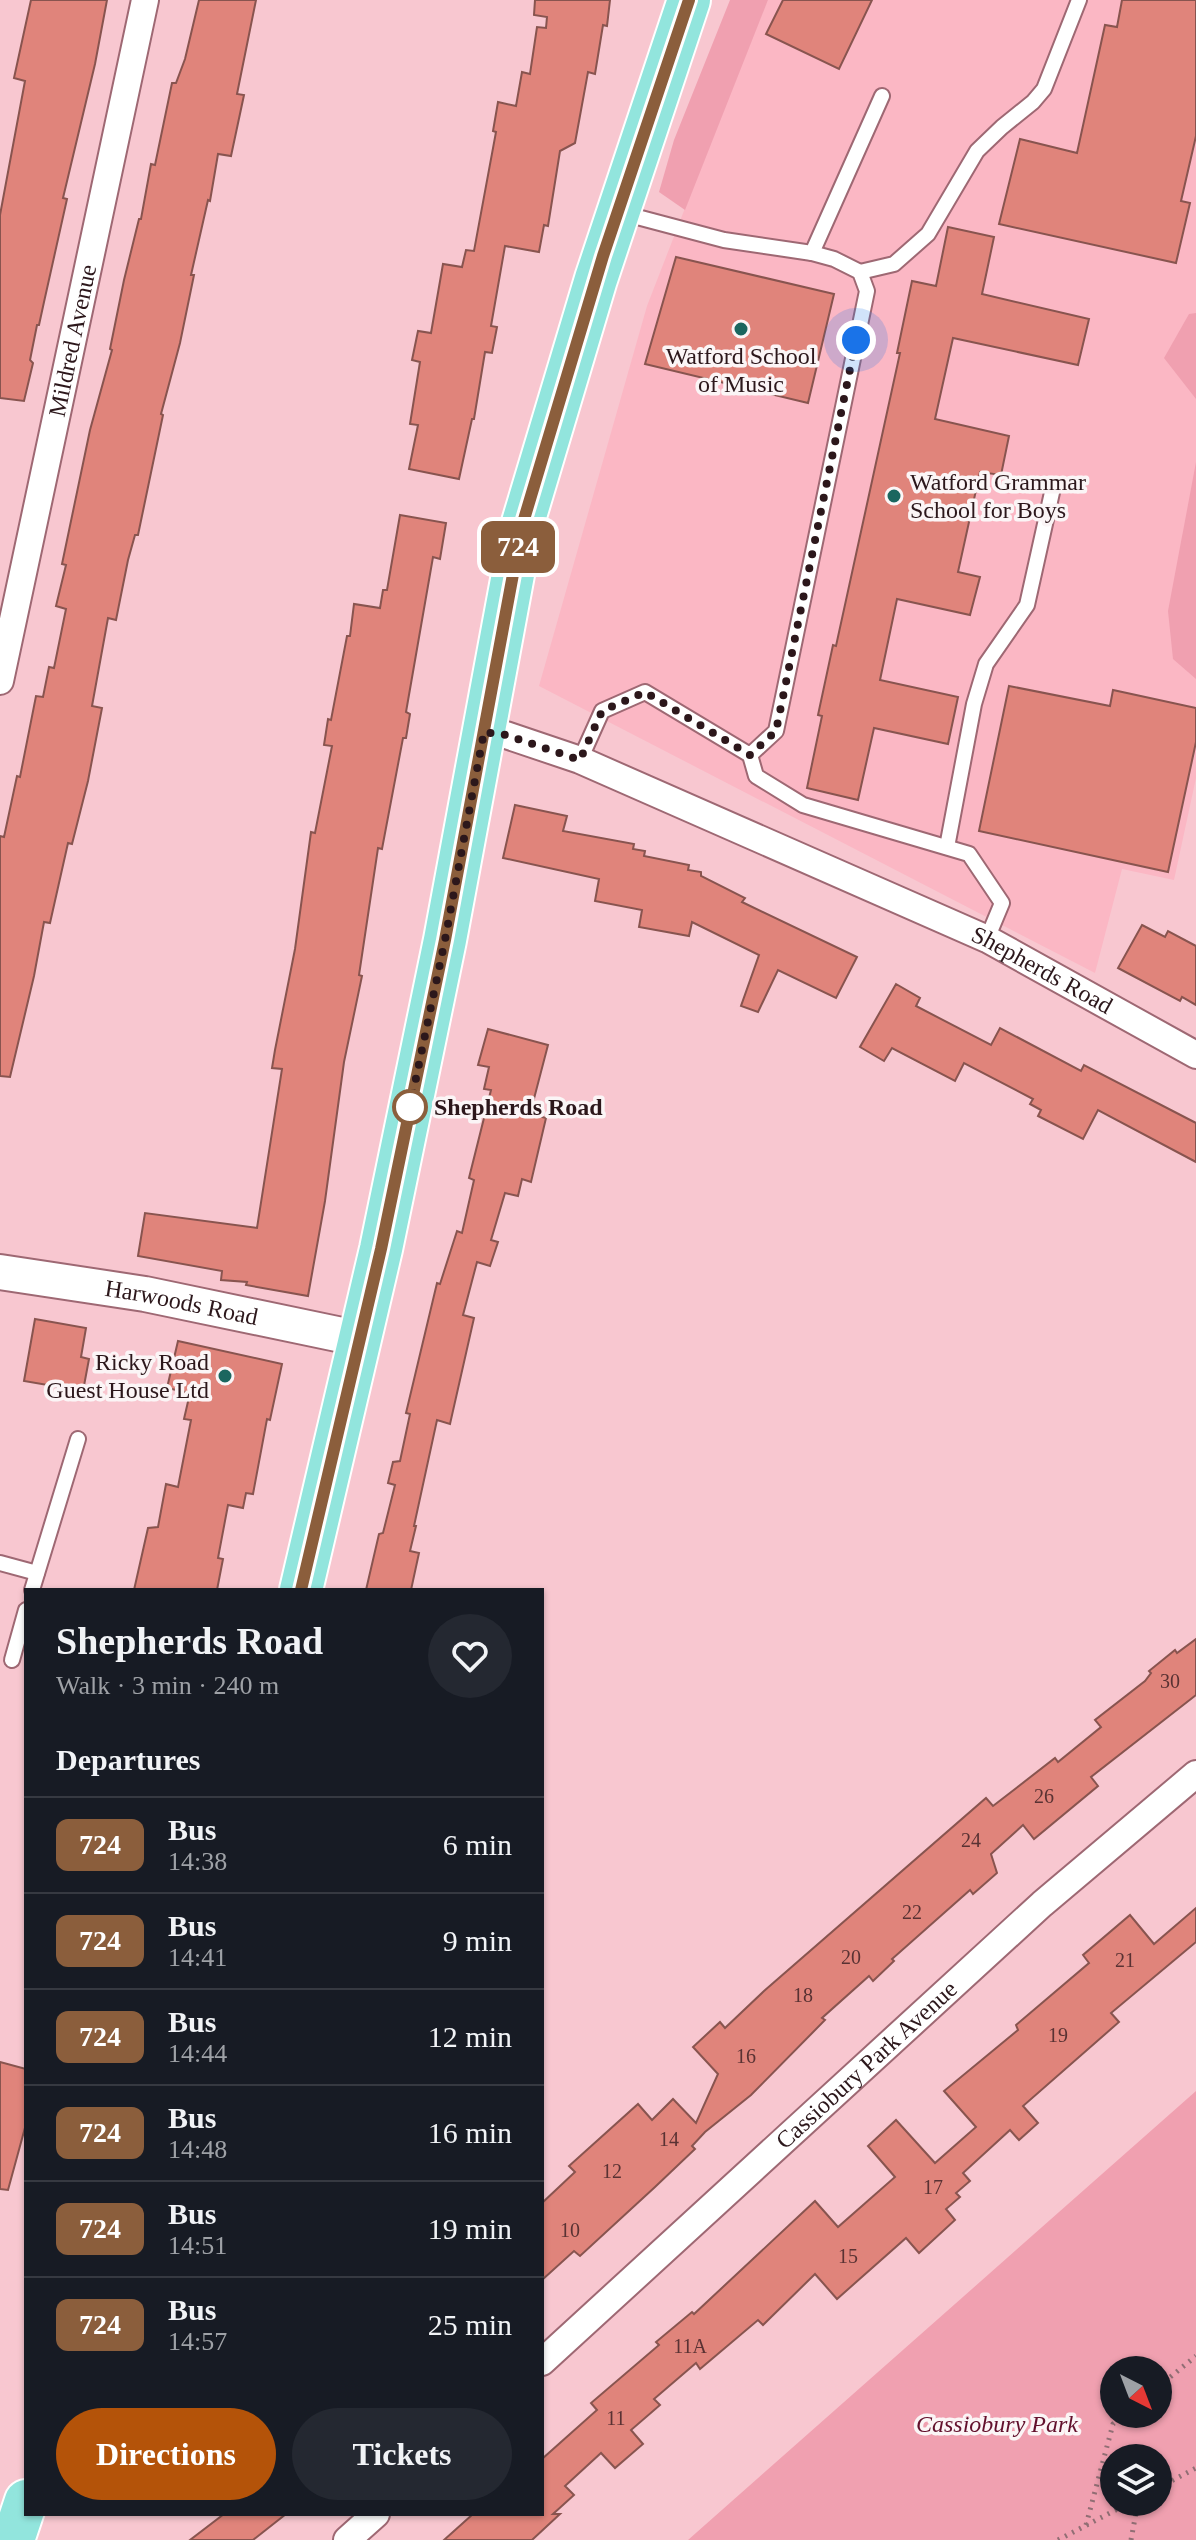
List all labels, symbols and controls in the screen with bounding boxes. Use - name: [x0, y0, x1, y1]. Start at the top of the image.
- street label: Mildred Avenue: [44, 262, 101, 419]
- marker: Watford School of Music: [732, 320, 750, 338]
- your location: [836, 320, 876, 360]
- place label: Watford School of Music: [666, 343, 817, 397]
- place label: Watford Grammar School for Boys: [910, 469, 1086, 523]
- marker: Watford Grammar School for Boys: [885, 487, 903, 505]
- line badge: 724: [472, 521, 564, 573]
- text: 724: [497, 531, 539, 562]
- street label: Shepherds Road: [968, 921, 1117, 1019]
- marker: Shepherds Road: [393, 1090, 427, 1124]
- place label: Shepherds Road: [434, 1094, 603, 1120]
- street label: Harwoods Road: [103, 1275, 260, 1330]
- place label: Ricky Road Guest House Ltd: [46, 1349, 209, 1403]
- marker: Ricky Road Guest House Ltd: [216, 1367, 234, 1385]
- button: heart: [428, 1614, 512, 1698]
- text: Shepherds Road: [56, 1620, 323, 1662]
- house number: 30: [1160, 1670, 1180, 1692]
- text: Walk · 3 min · 240 m: [56, 1671, 279, 1700]
- text: Departures: [56, 1743, 200, 1776]
- house number: 26: [1034, 1785, 1054, 1807]
- text: Bus: [168, 1813, 216, 1846]
- text: 6 min: [443, 1828, 512, 1861]
- text: 724: [79, 1829, 121, 1860]
- house number: 24: [961, 1829, 981, 1851]
- text: 14:38: [168, 1847, 227, 1876]
- house number: 22: [902, 1901, 922, 1923]
- text: Bus: [168, 1909, 216, 1942]
- text: 9 min: [443, 1924, 512, 1957]
- text: 724: [79, 1925, 121, 1956]
- text: 14:41: [168, 1943, 227, 1972]
- house number: 20: [841, 1946, 861, 1968]
- house number: 21: [1115, 1949, 1135, 1971]
- street label: Cassiobury Park Avenue: [771, 1976, 962, 2154]
- house number: 18: [793, 1984, 813, 2006]
- text: Bus: [168, 2005, 216, 2038]
- text: 12 min: [428, 2020, 512, 2053]
- text: 724: [79, 2021, 121, 2052]
- house number: 19: [1048, 2024, 1068, 2046]
- text: 14:44: [168, 2039, 227, 2068]
- house number: 16: [736, 2045, 756, 2067]
- text: Bus: [168, 2101, 216, 2134]
- text: 16 min: [428, 2116, 512, 2149]
- text: 724: [79, 2117, 121, 2148]
- house number: 14: [659, 2128, 679, 2150]
- text: 14:48: [168, 2135, 227, 2164]
- house number: 12: [602, 2160, 622, 2182]
- house number: 17: [923, 2176, 943, 2198]
- text: Bus: [168, 2197, 216, 2230]
- text: 19 min: [428, 2212, 512, 2245]
- text: 724: [79, 2213, 121, 2244]
- house number: 10: [560, 2219, 580, 2241]
- text: 14:51: [168, 2231, 227, 2260]
- house number: 15: [838, 2245, 858, 2267]
- text: Bus: [168, 2293, 216, 2326]
- text: 25 min: [428, 2308, 512, 2341]
- text: 724: [79, 2309, 121, 2340]
- text: 14:57: [168, 2327, 227, 2356]
- house number: 11A: [673, 2335, 707, 2357]
- north arrow: [1100, 2356, 1172, 2428]
- map controls: [1100, 2356, 1172, 2516]
- house number: 11: [606, 2407, 626, 2429]
- button: Directions: [56, 2408, 276, 2500]
- button: Tickets: [292, 2408, 512, 2500]
- park label: Cassiobury Park: [916, 2411, 1078, 2437]
- button: layers: [1100, 2444, 1172, 2516]

